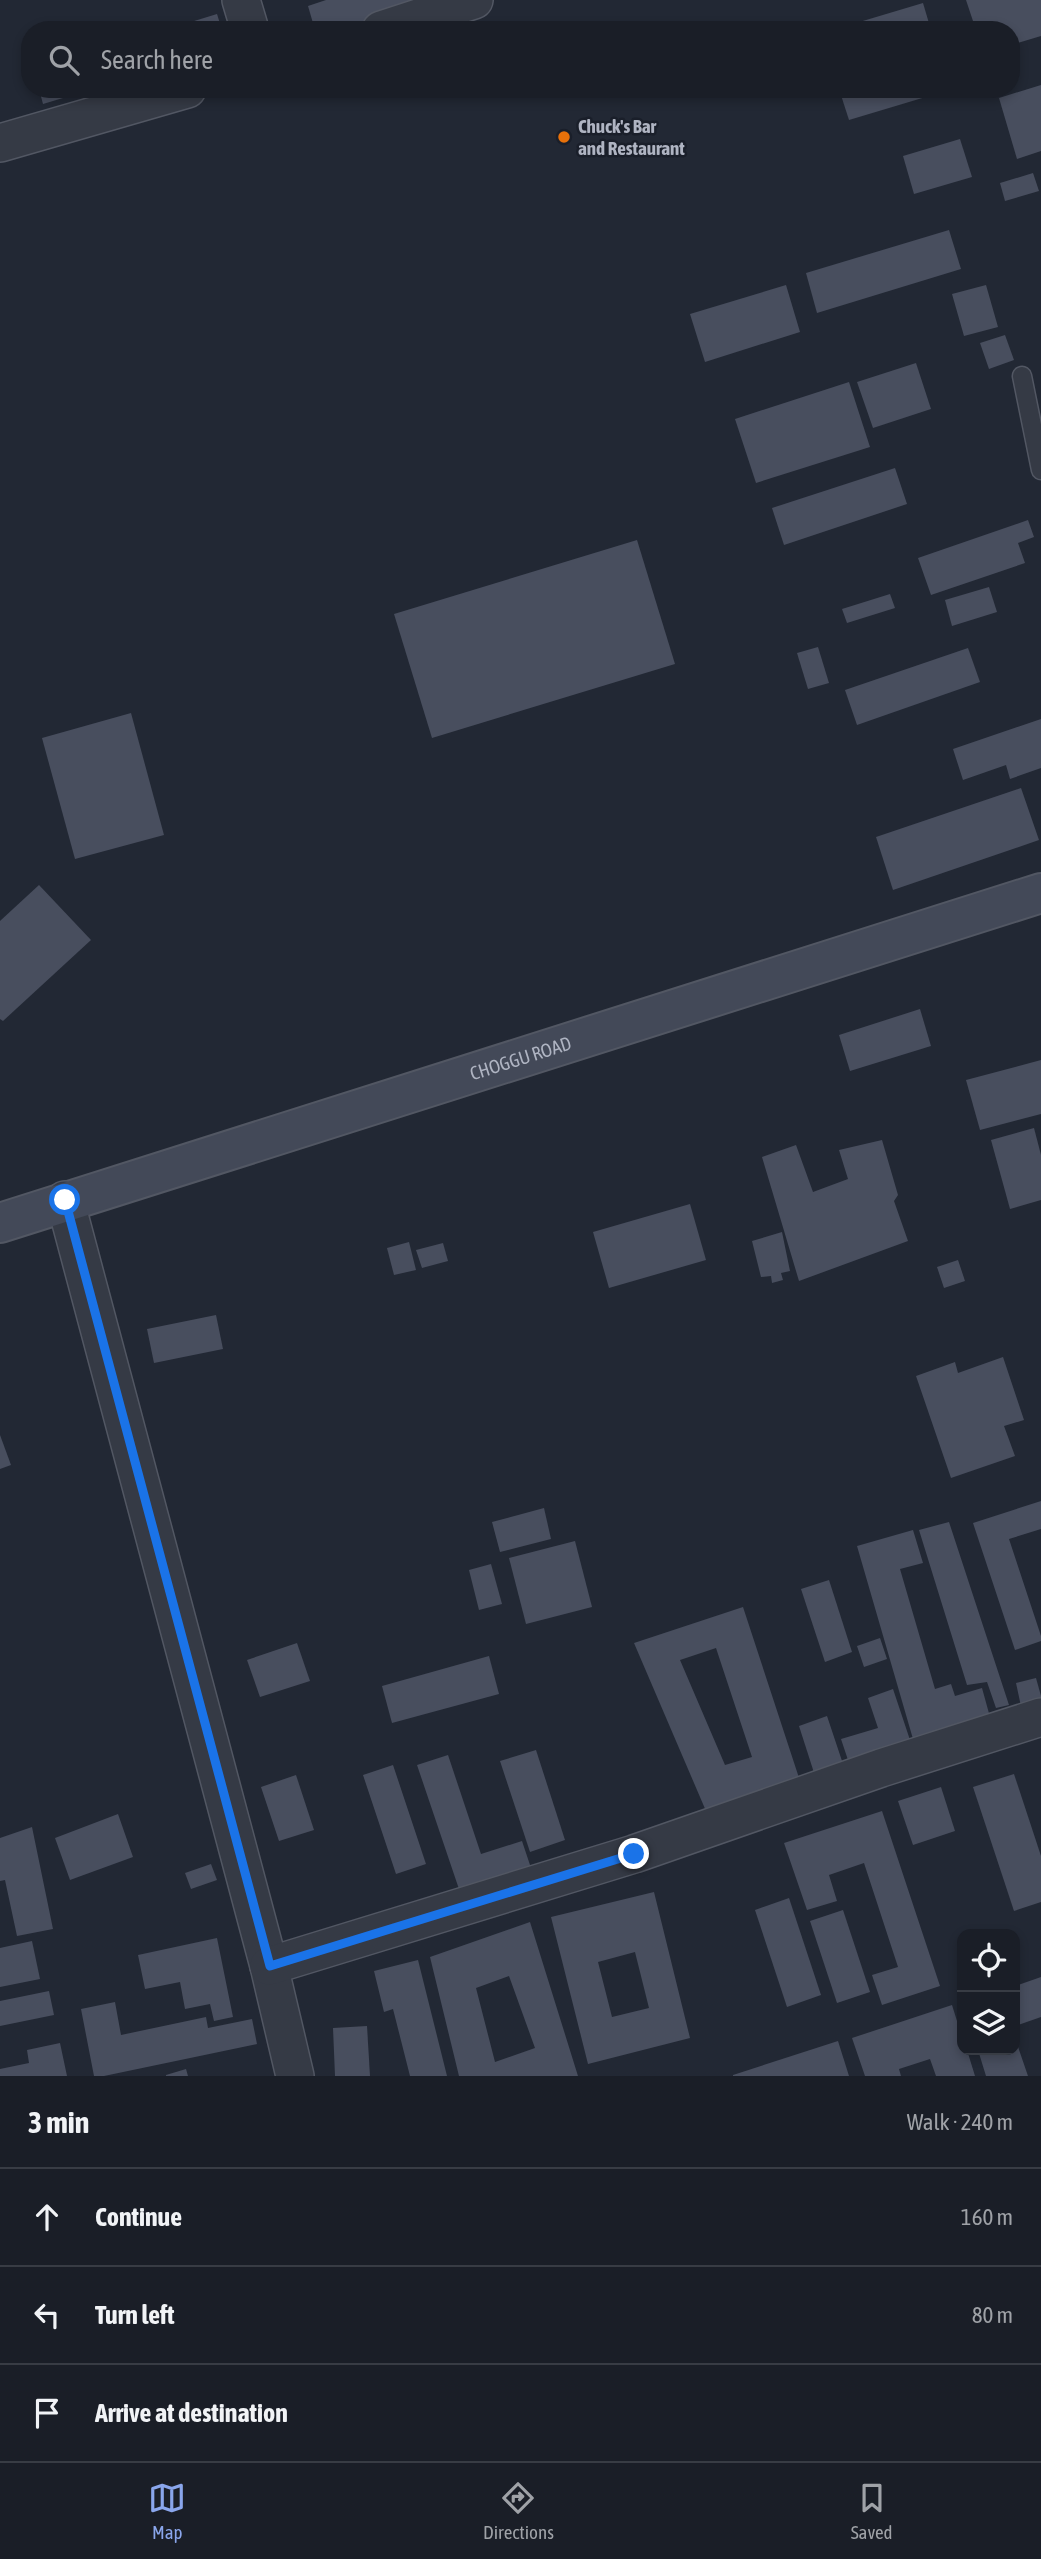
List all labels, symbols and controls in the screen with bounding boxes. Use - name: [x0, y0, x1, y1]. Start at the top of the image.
- search box: [21, 21, 1020, 98]
- icon: search: [45, 41, 83, 79]
- text: Search here: [101, 45, 213, 75]
- place label: Chuck's Bar and Restaurant: [578, 115, 685, 159]
- marker: Chuck's Bar and Restaurant: [556, 129, 572, 145]
- street label: CHOGGU ROAD: [467, 1032, 574, 1084]
- route start: [49, 1184, 80, 1215]
- route end: [618, 1838, 649, 1869]
- map controls: [957, 1929, 1020, 2055]
- button: locate: [957, 1929, 1020, 1992]
- button: layers: [957, 1992, 1020, 2055]
- text: 3 min: [28, 2105, 89, 2139]
- text: Walk · 240 m: [907, 2109, 1013, 2135]
- icon: ahead: [28, 2198, 66, 2236]
- text: Continue: [95, 2202, 182, 2232]
- text: 160 m: [961, 2204, 1013, 2230]
- icon: left: [28, 2296, 66, 2334]
- text: Turn left: [95, 2300, 175, 2330]
- text: 80 m: [972, 2302, 1013, 2328]
- icon: arrive: [28, 2394, 66, 2432]
- text: Arrive at destination: [95, 2398, 288, 2428]
- tab: Map: [148, 2479, 186, 2543]
- tab: Directions: [483, 2479, 554, 2543]
- tab: Saved: [851, 2479, 893, 2543]

